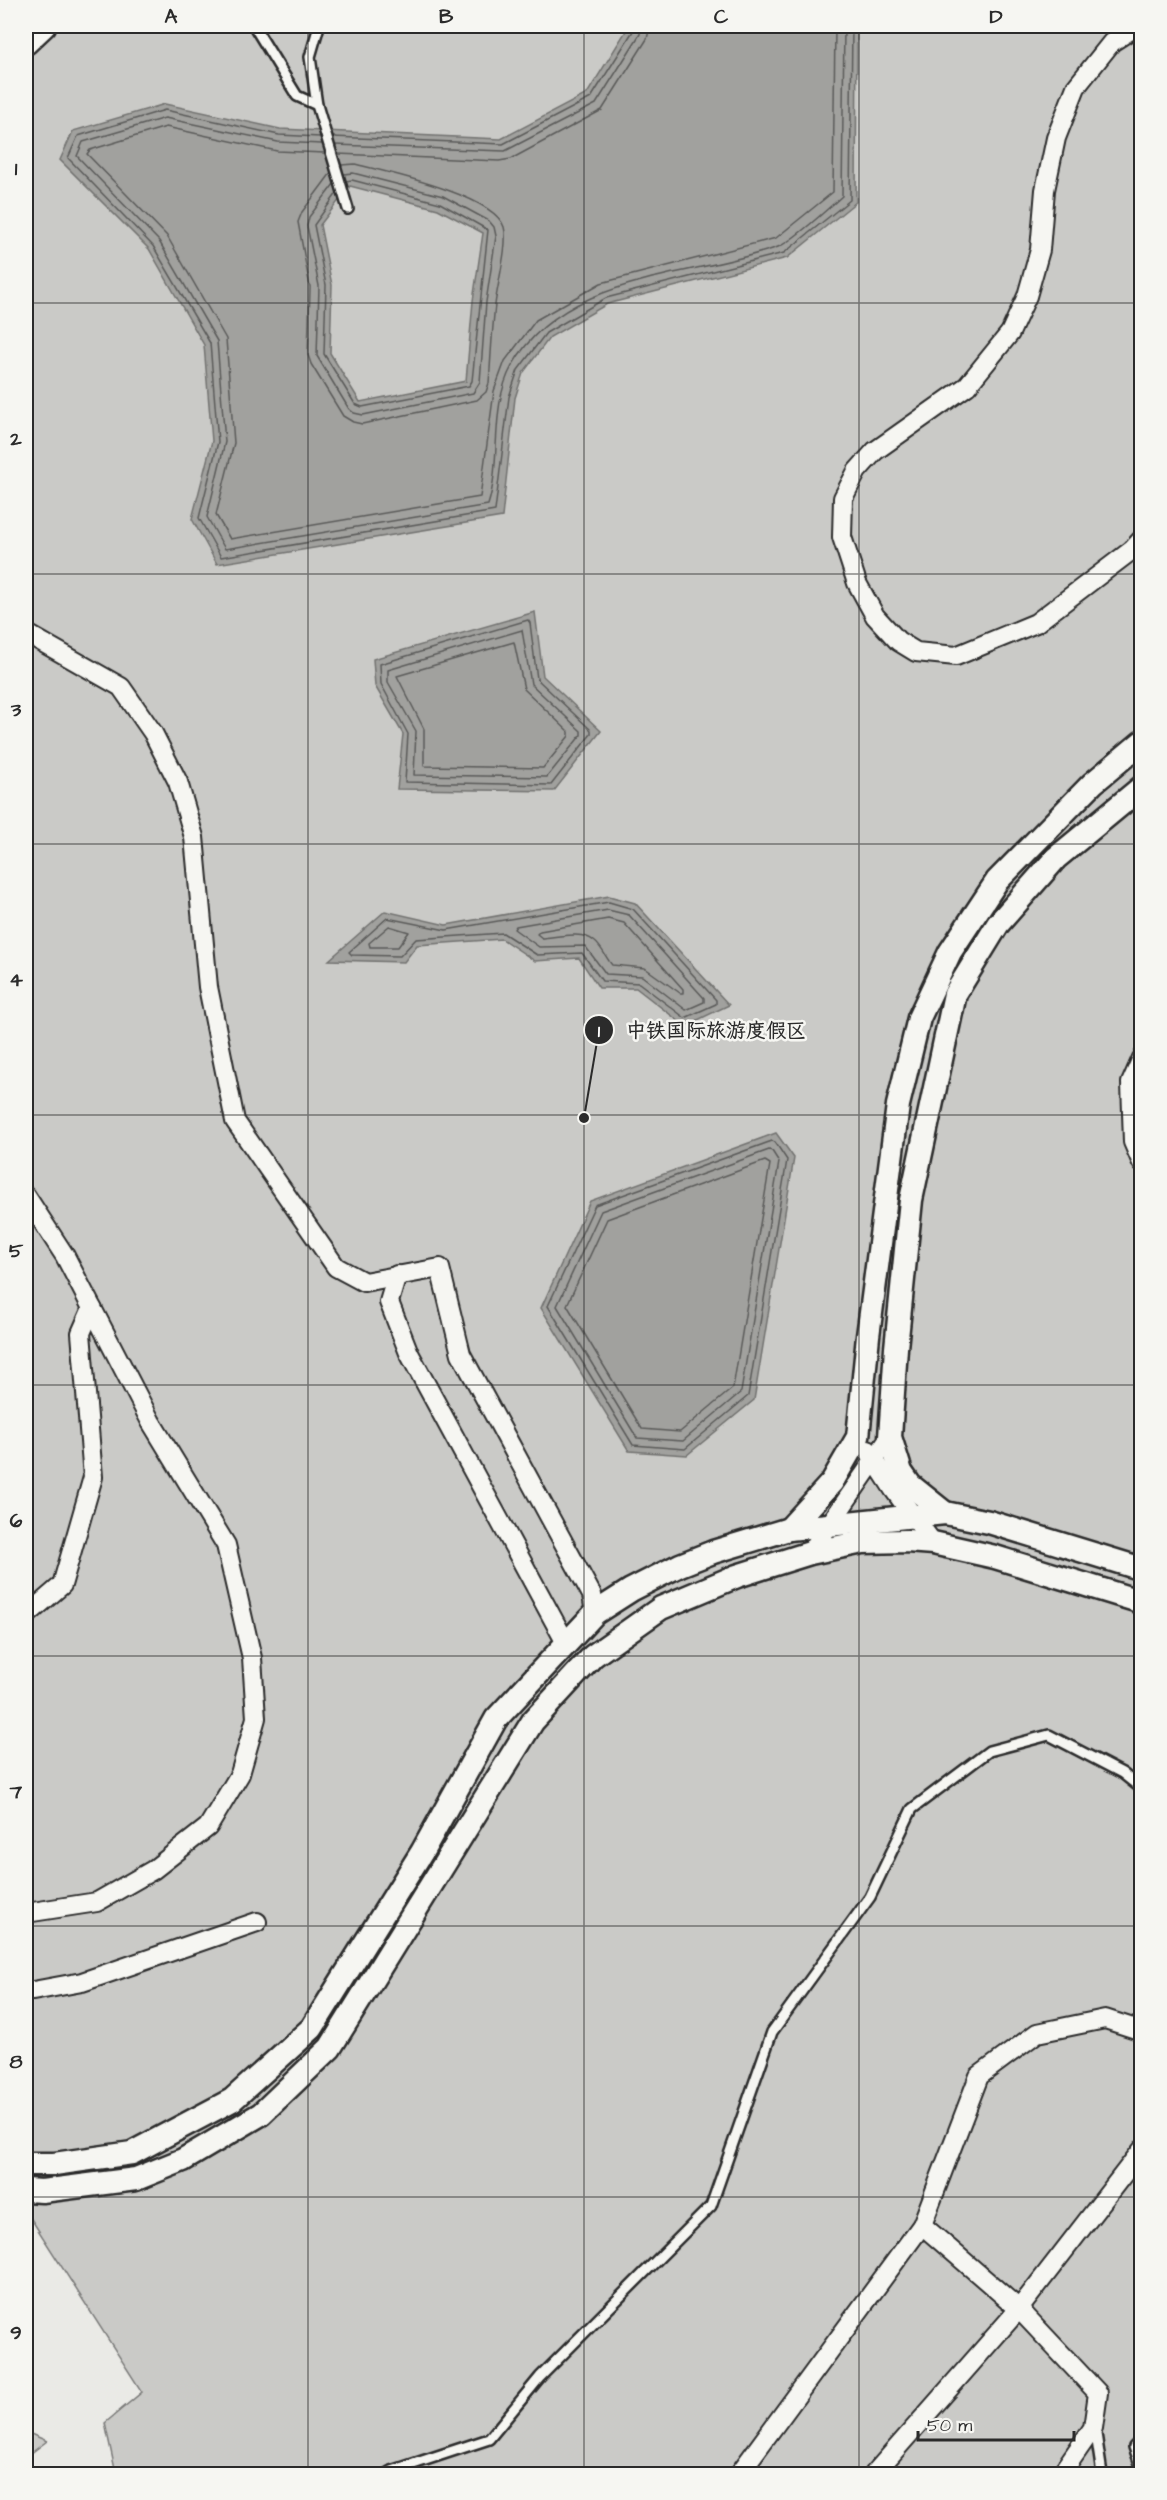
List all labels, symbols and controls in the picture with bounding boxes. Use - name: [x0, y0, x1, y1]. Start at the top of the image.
- text: A: [165, 3, 178, 31]
- text: B: [439, 3, 454, 31]
- text: C: [714, 3, 729, 31]
- text: D: [990, 3, 1003, 31]
- text: 1: [15, 155, 18, 183]
- text: 2: [9, 425, 22, 453]
- text: 3: [10, 696, 22, 724]
- text: 4: [9, 966, 23, 994]
- callout: 中铁国际旅游度假区: [584, 1011, 818, 1049]
- text: 中铁国际旅游度假区: [626, 1017, 806, 1045]
- text: 1: [598, 1019, 601, 1044]
- text: 5: [9, 1237, 24, 1265]
- text: 6: [10, 1507, 23, 1535]
- text: 7: [9, 1778, 23, 1806]
- text: 8: [10, 2048, 23, 2076]
- text: 9: [10, 2319, 22, 2347]
- scale bar: [918, 2404, 1074, 2442]
- text: 50 m: [927, 2413, 972, 2438]

